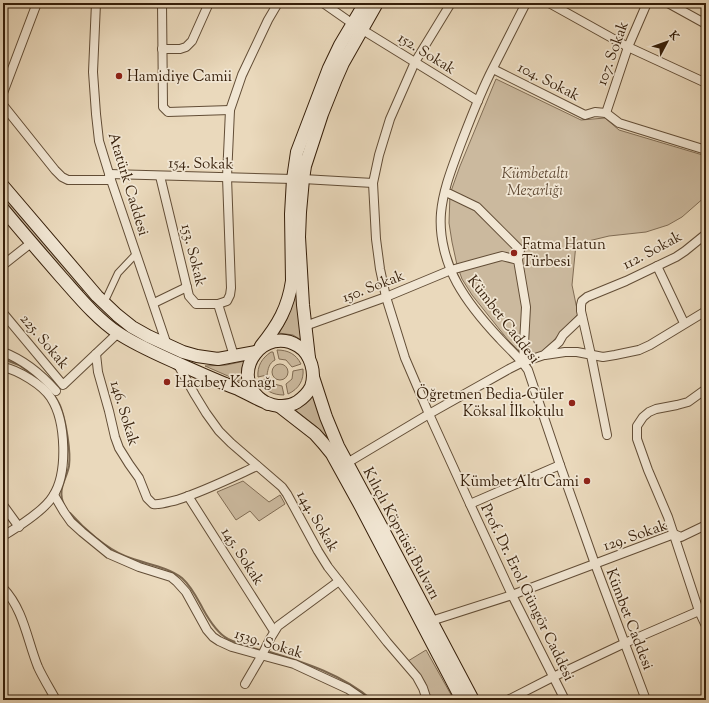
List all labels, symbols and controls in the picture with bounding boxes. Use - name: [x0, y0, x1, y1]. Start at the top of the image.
- street label: 107. Sokak: [592, 18, 635, 89]
- north arrow: [647, 22, 687, 62]
- text: K: [664, 27, 682, 44]
- street label: 152. Sokak: [393, 28, 459, 80]
- street label: 104. Sokak: [514, 58, 583, 107]
- place label: Hamidiye Camii: [127, 67, 232, 88]
- marker: Hamidiye Camii: [114, 71, 124, 81]
- street label: Atatürk Caddesi: [102, 130, 153, 239]
- street label: 154. Sokak: [168, 153, 234, 176]
- park label: Kümbetaltı Mezarlığı: [501, 164, 569, 202]
- street label: 153. Sokak: [175, 222, 210, 289]
- street label: 112. Sokak: [619, 227, 686, 276]
- place label: Fatma Hatun Türbesi: [522, 235, 606, 273]
- marker: Fatma Hatun Türbesi: [509, 248, 519, 258]
- street label: 150. Sokak: [339, 266, 408, 309]
- street label: Kümbet Caddesi: [462, 271, 544, 369]
- street label: 225. Sokak: [14, 310, 73, 374]
- place label: Hacıbey Konağı: [175, 373, 276, 394]
- marker: Hacıbey Konağı: [162, 377, 172, 387]
- street label: 146. Sokak: [104, 378, 143, 449]
- place label: Öğretmen Bedia-Güler Köksal İlkokulu: [416, 384, 564, 423]
- marker: Öğretmen Bedia-Güler Köksal İlkokulu: [567, 398, 577, 408]
- street label: Kılıçlı Köprüsü Bulvarı: [357, 464, 444, 604]
- place label: Kümbet Altı Cami: [460, 472, 579, 493]
- marker: Kümbet Altı Cami: [582, 476, 592, 486]
- street label: 144. Sokak: [291, 487, 343, 556]
- street label: Prof. Dr. Erol Güngör Caddesi: [475, 501, 579, 685]
- street label: 129. Sokak: [601, 516, 670, 557]
- street label: 145. Sokak: [215, 524, 268, 590]
- street label: Kümbet Caddesi: [600, 566, 658, 673]
- street label: 1539. Sokak: [232, 624, 305, 665]

